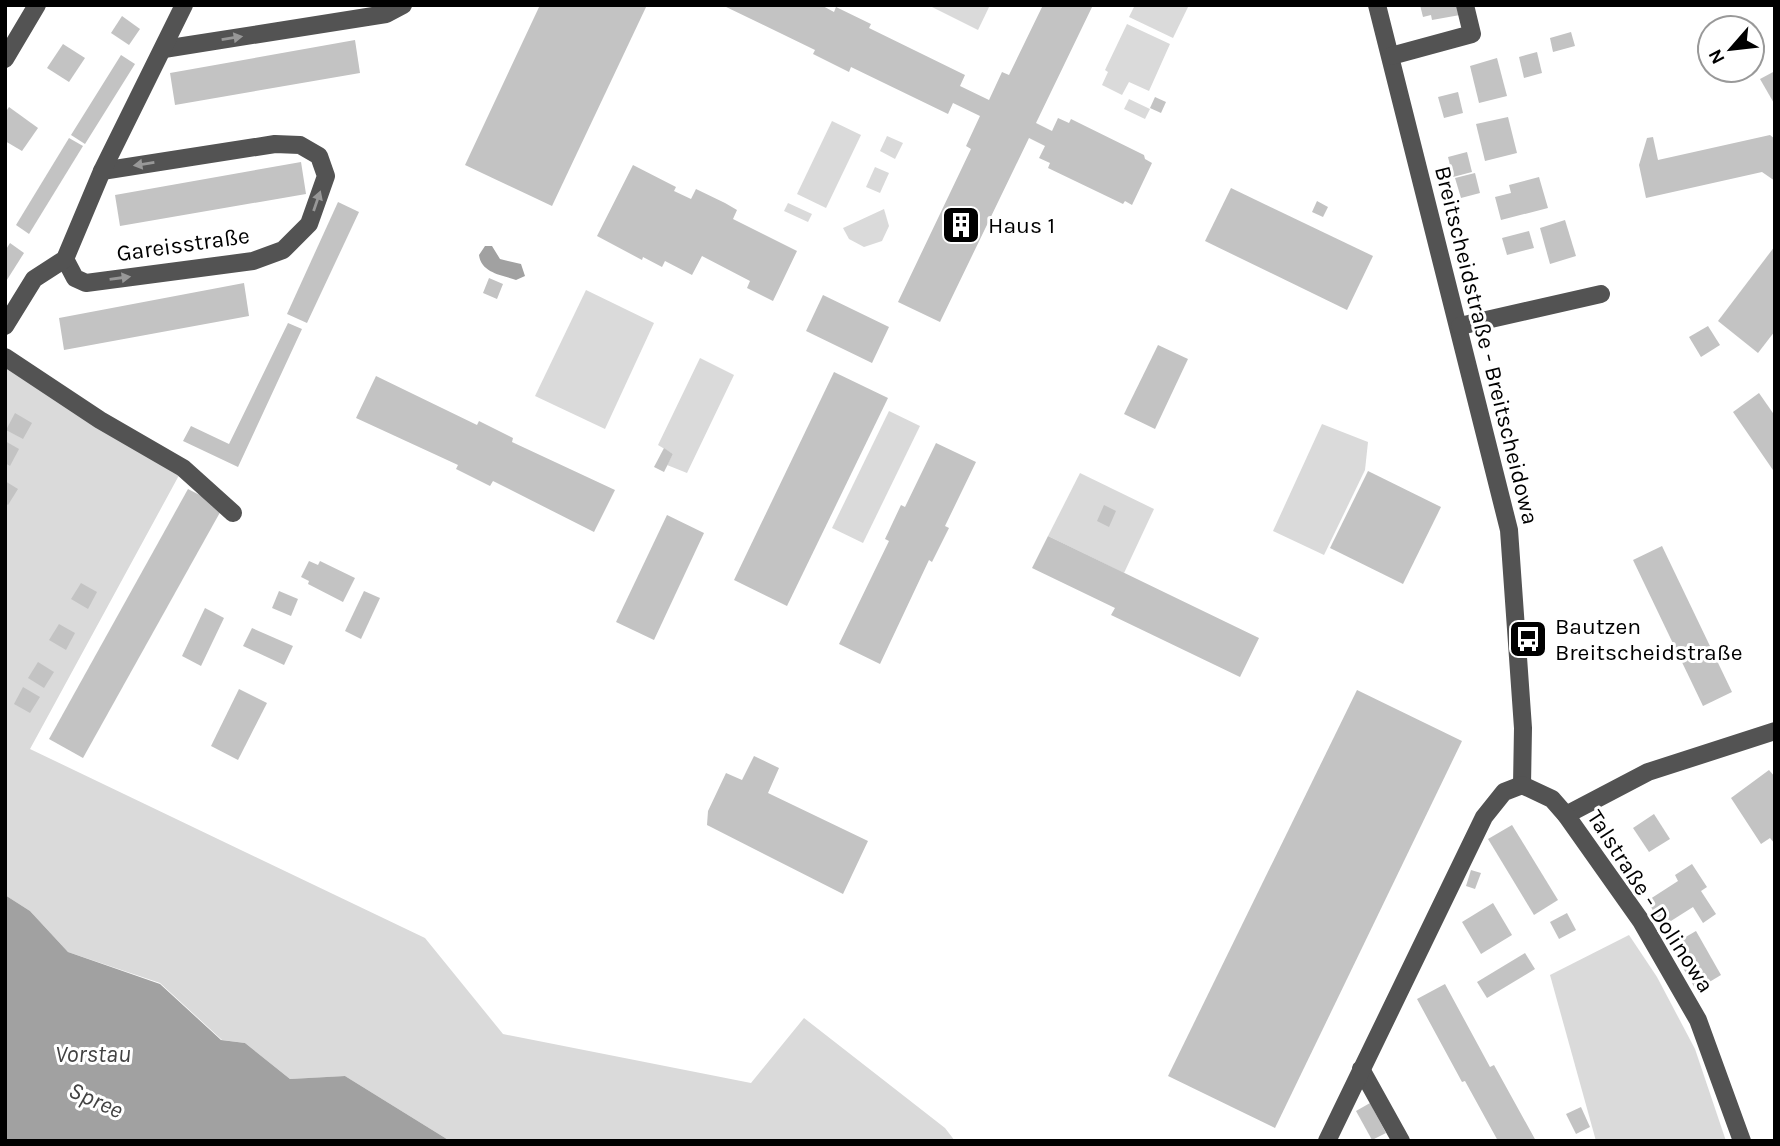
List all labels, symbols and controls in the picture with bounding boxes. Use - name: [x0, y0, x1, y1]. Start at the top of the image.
- north arrow: [1696, 14, 1766, 84]
- one-way arrow: [221, 33, 243, 44]
- text: N: [1704, 45, 1730, 68]
- one-way arrow: [133, 159, 155, 170]
- street label: Breitscheidstraße - Breitscheidowa: [1429, 163, 1544, 527]
- one-way arrow: [312, 191, 323, 212]
- building icon: Haus 1: [940, 204, 982, 246]
- place label: Haus 1: [988, 212, 1055, 239]
- street label: Gareisstraße: [115, 222, 251, 267]
- one-way arrow: [109, 273, 131, 284]
- place label: Bautzen Breitscheidstraße: [1555, 613, 1743, 666]
- bus stop icon: Bautzen Breitscheidstraße: [1507, 618, 1549, 660]
- street label: Talstraße - Dolinowa: [1582, 805, 1720, 998]
- water label: Vorstau: [55, 1040, 131, 1068]
- water label: Spree: [65, 1076, 127, 1124]

